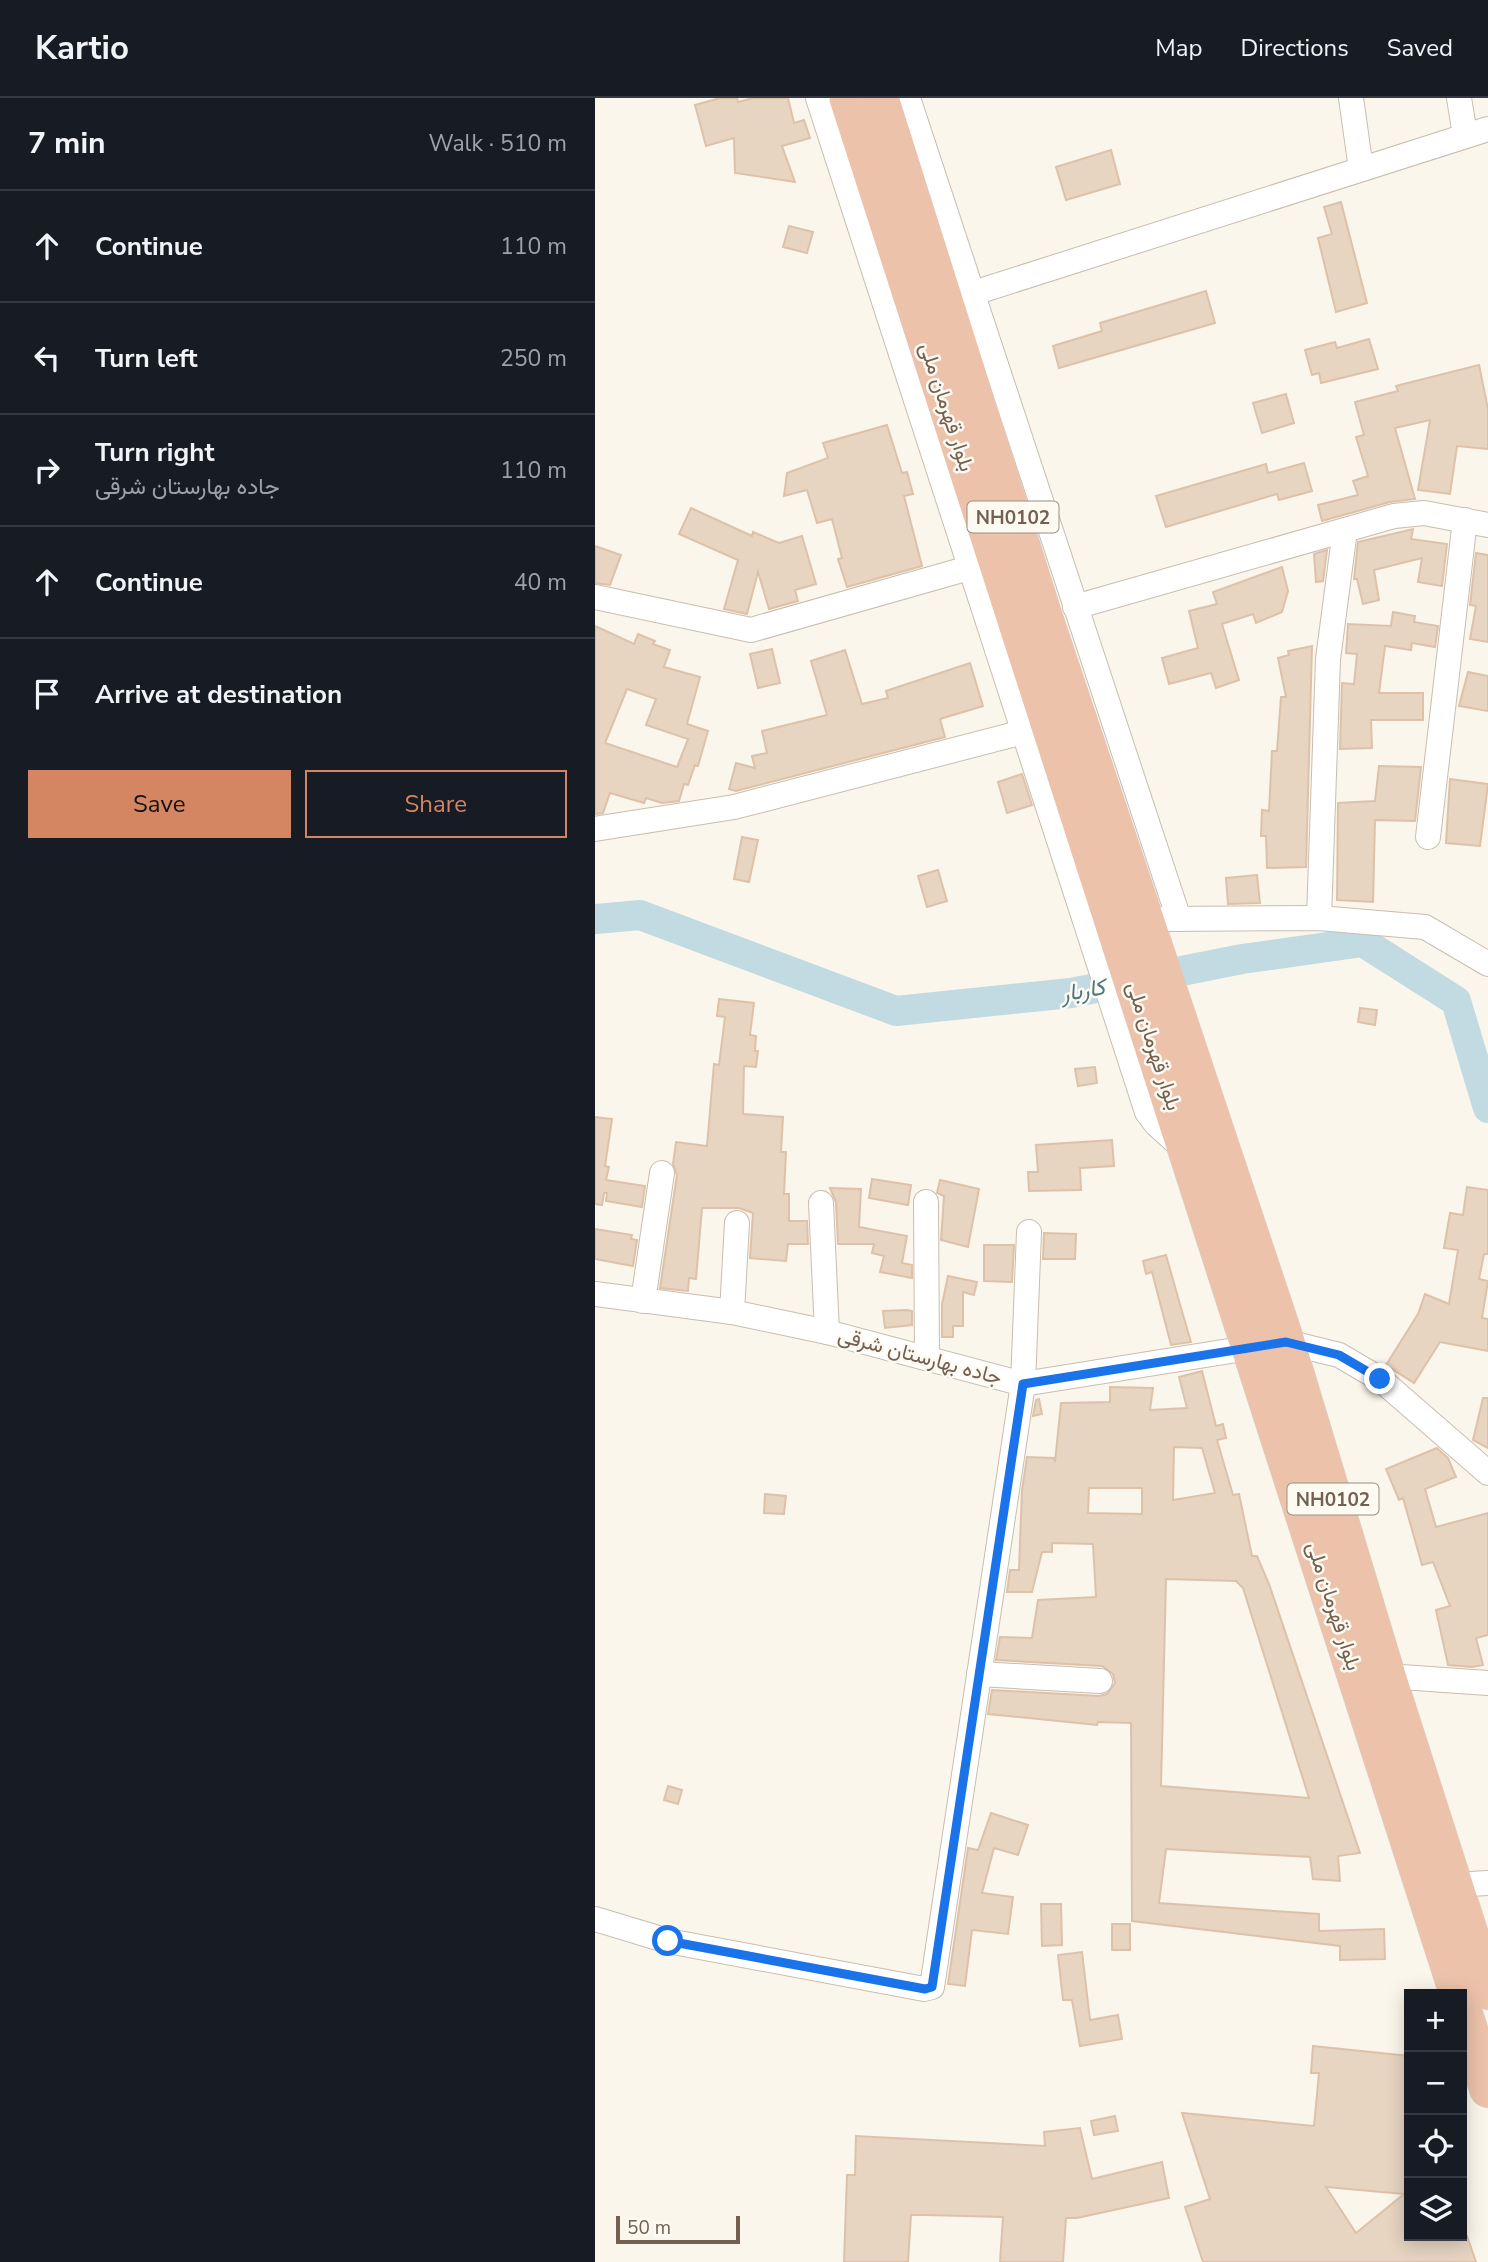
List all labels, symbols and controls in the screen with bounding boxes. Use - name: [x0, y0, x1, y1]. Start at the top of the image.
- text: Kartio: [35, 26, 129, 71]
- text: Map: [1155, 32, 1202, 64]
- text: Directions: [1240, 32, 1349, 64]
- text: Saved: [1387, 32, 1453, 64]
- text: 7 min: [28, 123, 106, 164]
- text: Walk · 510 m: [428, 128, 567, 159]
- icon: ahead: [28, 227, 66, 265]
- text: Continue: [95, 229, 203, 264]
- text: 110 m: [500, 231, 567, 262]
- icon: left: [28, 339, 66, 377]
- street label: بلوار قهرمان ملی: [913, 339, 981, 475]
- text: Turn left: [95, 341, 198, 376]
- text: 250 m: [500, 343, 567, 374]
- text: Turn right: [95, 435, 214, 470]
- icon: right: [28, 451, 66, 489]
- text: 110 m: [500, 455, 567, 486]
- text: جاده بهارستان شرقی: [95, 471, 280, 502]
- road number: NH0102: [967, 502, 1059, 532]
- icon: ahead: [28, 563, 66, 601]
- text: Continue: [95, 565, 203, 600]
- text: 40 m: [514, 567, 567, 598]
- icon: arrive: [28, 675, 66, 713]
- text: Arrive at destination: [95, 677, 342, 712]
- button: Save: [28, 770, 291, 838]
- button: Share: [305, 770, 567, 838]
- water label: کاربار: [1057, 971, 1111, 1010]
- street label: بلوار قهرمان ملی: [1120, 978, 1188, 1114]
- street label: جاده بهارستان شرقی: [835, 1321, 1005, 1391]
- route end: [1364, 1363, 1395, 1394]
- road number: NH0102: [1287, 1484, 1379, 1514]
- street label: بلوار قهرمان ملی: [1300, 1538, 1368, 1674]
- route start: [652, 1925, 683, 1956]
- map controls: [1404, 1989, 1467, 2241]
- button: +: [1404, 1989, 1467, 2052]
- button: −: [1404, 2052, 1467, 2115]
- button: locate: [1404, 2115, 1467, 2178]
- button: layers: [1404, 2178, 1467, 2241]
- scale bar: [616, 2213, 740, 2245]
- text: 50 m: [627, 2215, 671, 2241]

